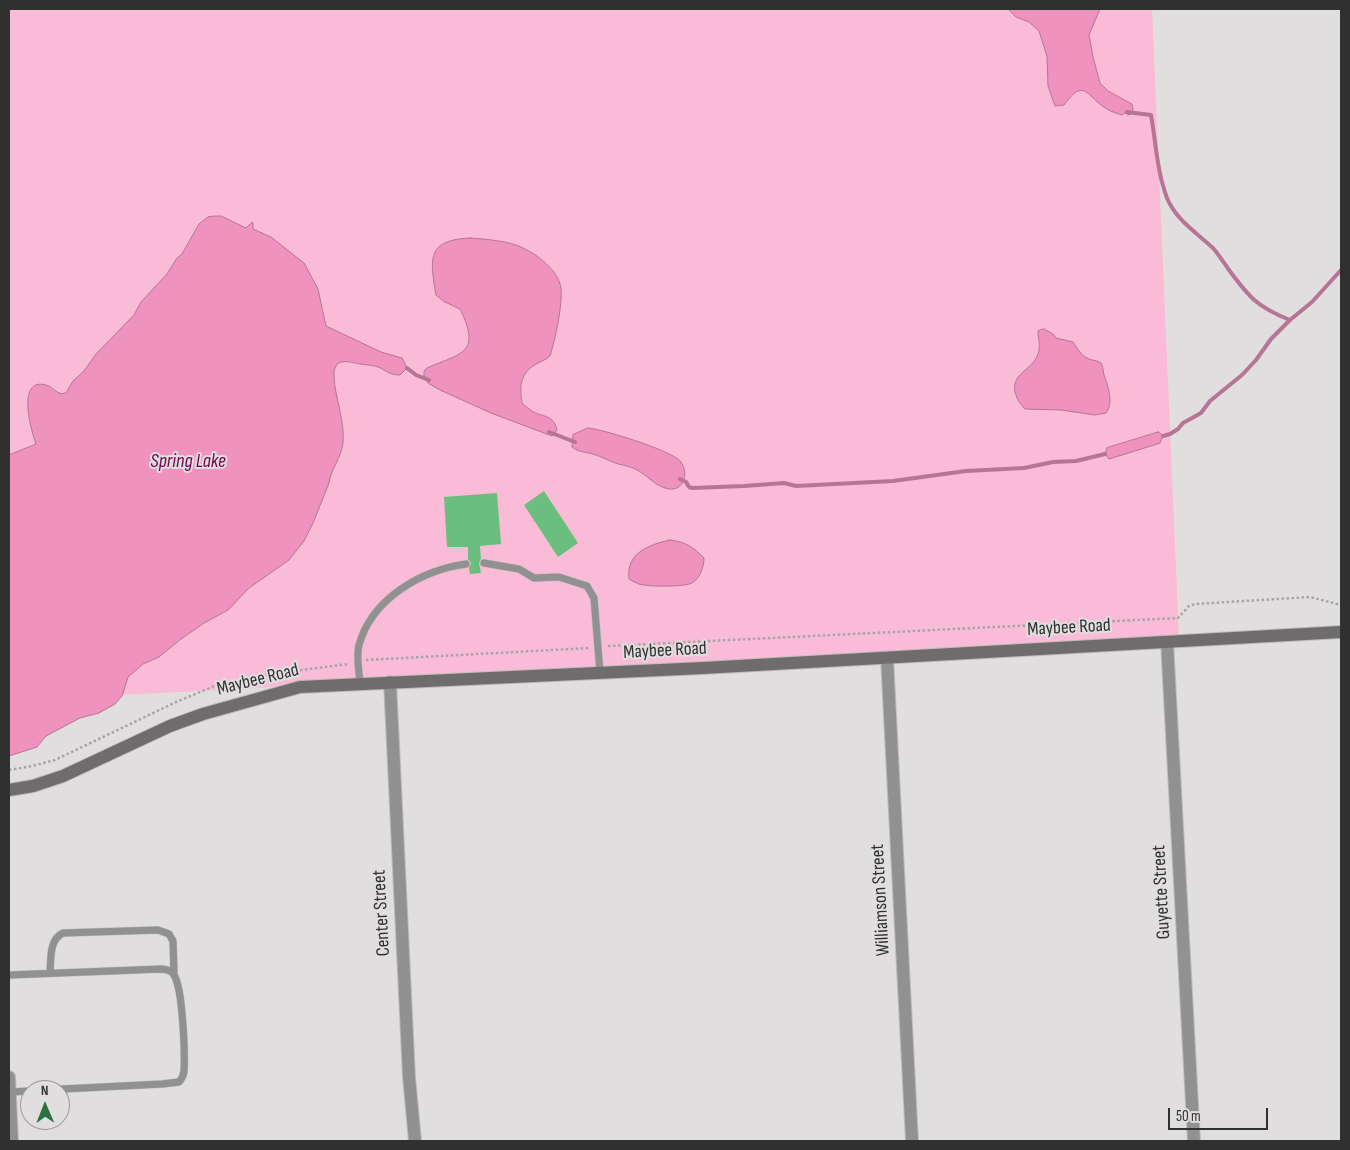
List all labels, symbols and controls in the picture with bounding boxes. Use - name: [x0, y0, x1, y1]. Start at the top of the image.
- water label: Spring Lake: [150, 450, 226, 474]
- street label: Maybee Road: [1027, 614, 1111, 642]
- street label: Maybee Road: [623, 637, 707, 665]
- street label: Maybee Road: [215, 659, 301, 701]
- street label: Williamson Street: [867, 843, 895, 957]
- street label: Guyette Street: [1148, 844, 1176, 940]
- street label: Center Street: [368, 869, 396, 957]
- north arrow: [20, 1080, 70, 1130]
- text: N: [41, 1082, 49, 1099]
- scale bar: [1170, 1098, 1270, 1130]
- text: 50 m: [1176, 1107, 1201, 1126]

